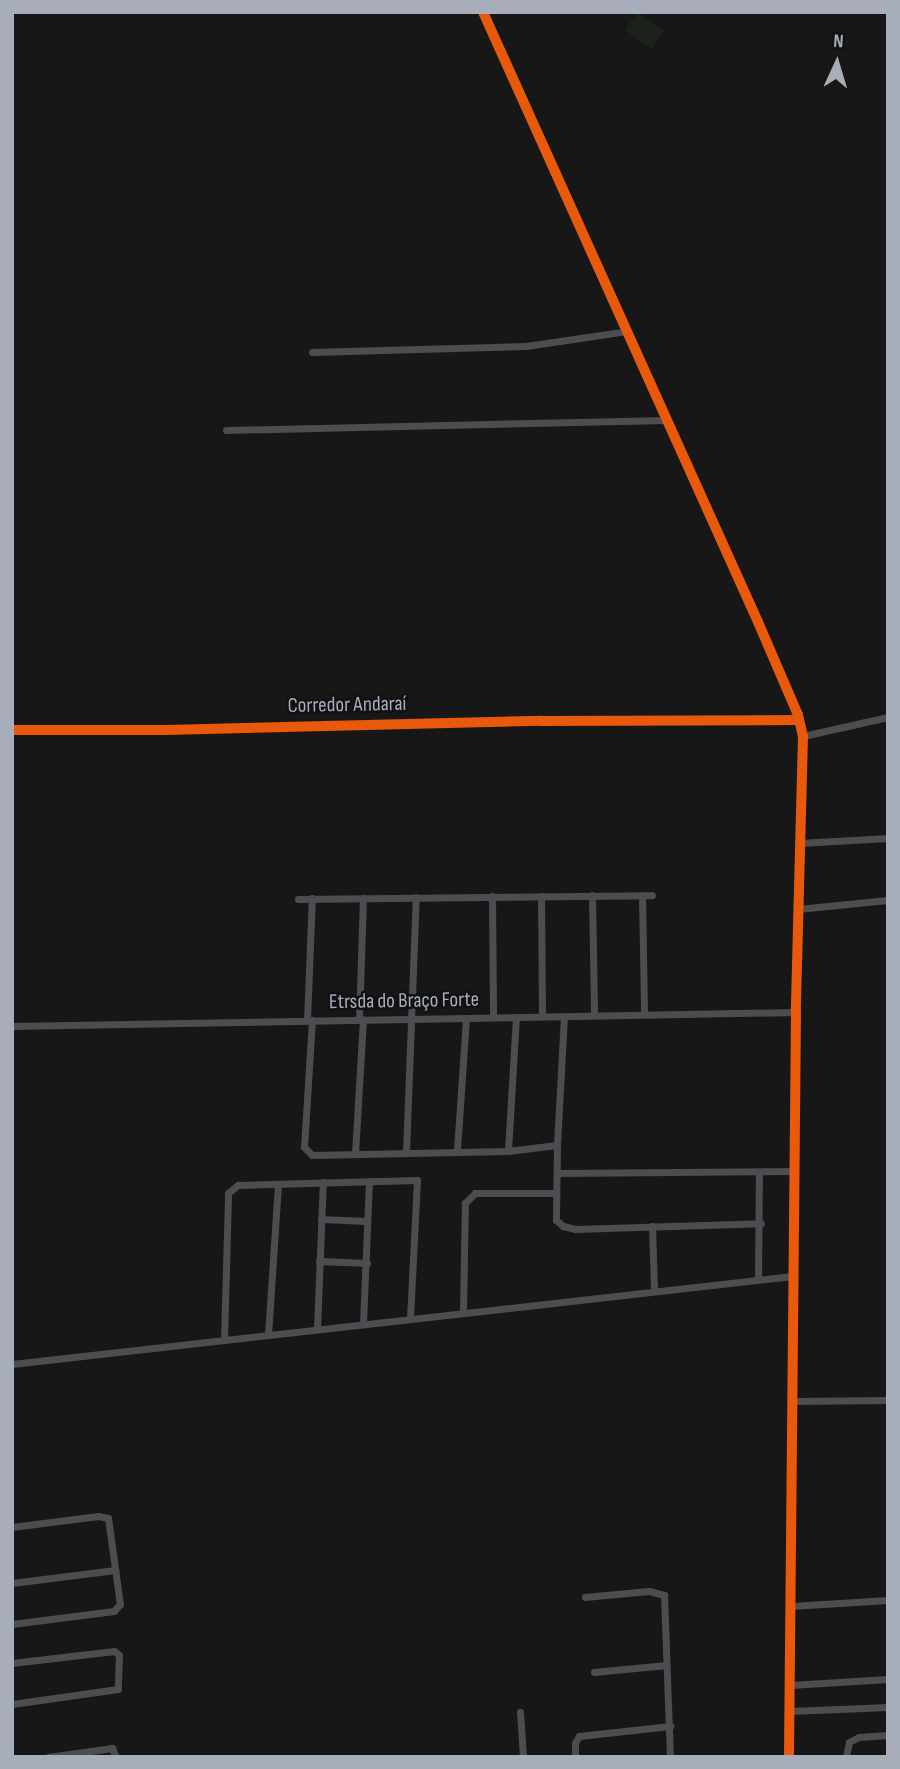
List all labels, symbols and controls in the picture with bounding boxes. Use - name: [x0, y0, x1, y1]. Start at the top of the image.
- north arrow: [802, 28, 872, 98]
- text: N: [833, 30, 844, 53]
- street label: Corredor Andaraí: [287, 691, 407, 719]
- street label: Etrsda do Braço Forte: [329, 987, 479, 1015]

